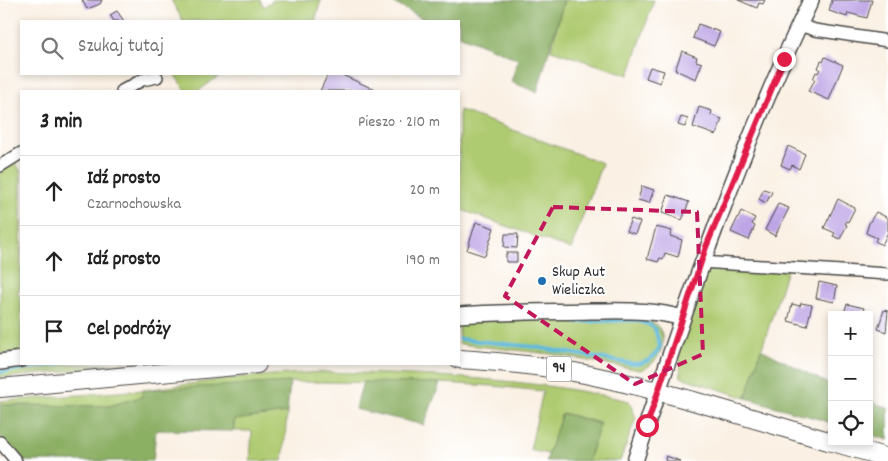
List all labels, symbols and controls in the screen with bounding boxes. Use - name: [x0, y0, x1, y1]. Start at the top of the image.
- search box: [20, 20, 460, 75]
- icon: search: [38, 34, 66, 62]
- text: Szukaj tutaj: [78, 34, 164, 61]
- route end: [773, 48, 796, 71]
- text: 3 min: [40, 108, 82, 138]
- text: Pieszo · 210 m: [358, 111, 440, 134]
- text: Idź prosto: [87, 166, 160, 193]
- icon: ahead: [40, 177, 68, 205]
- text: 20 m: [410, 179, 440, 202]
- text: Czarnochowska: [87, 193, 181, 216]
- icon: ahead: [40, 247, 68, 275]
- text: Idź prosto: [87, 247, 160, 274]
- text: 190 m: [406, 249, 440, 272]
- place label: Skup Aut Wieliczka: [552, 261, 605, 302]
- marker: Skup Aut Wieliczka: [536, 275, 548, 287]
- map controls: [828, 311, 873, 446]
- button: +: [828, 311, 873, 356]
- icon: arrive: [40, 317, 68, 345]
- text: Cel podróży: [87, 317, 170, 344]
- road number: 94: [546, 356, 572, 382]
- button: −: [828, 356, 873, 401]
- button: locate: [828, 401, 873, 446]
- route start: [636, 414, 659, 437]

